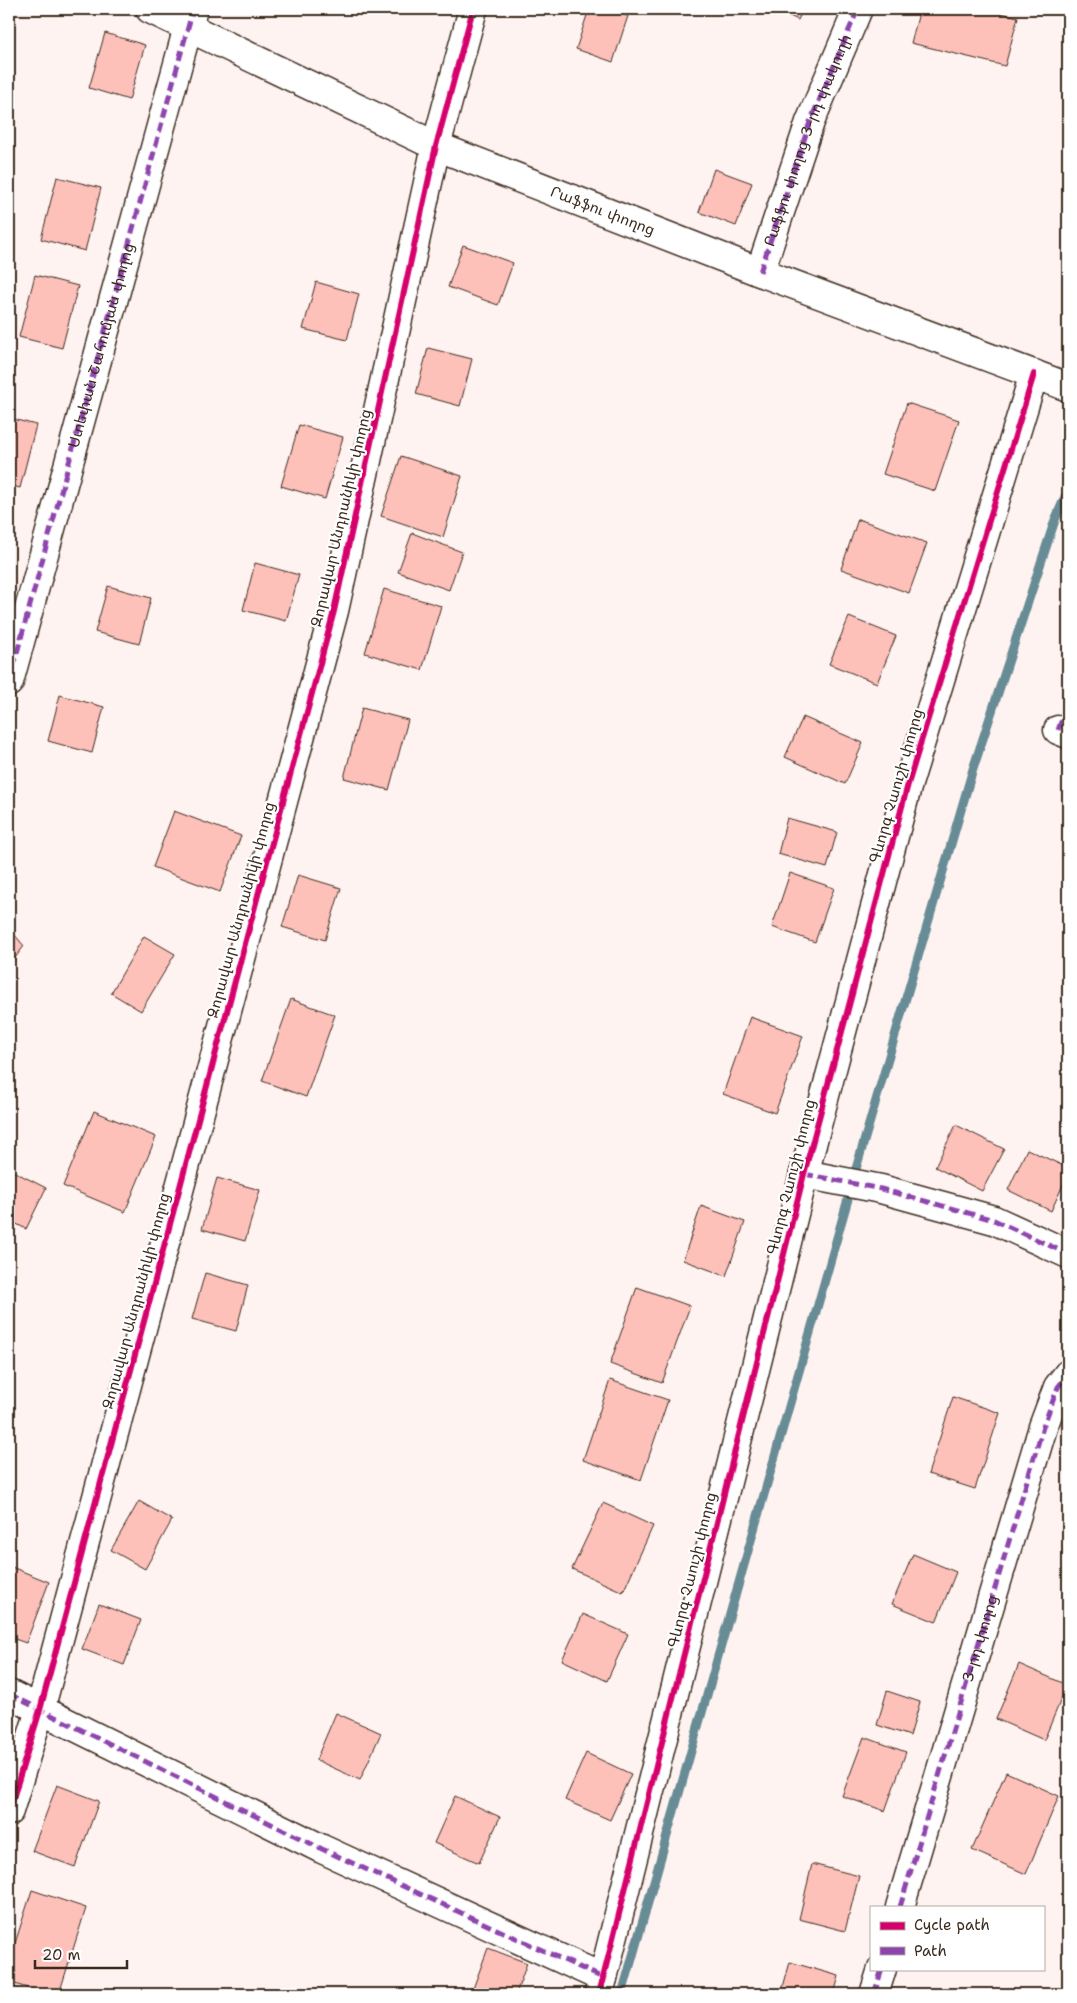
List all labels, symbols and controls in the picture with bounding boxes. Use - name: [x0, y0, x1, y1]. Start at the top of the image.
- street label: Րաֆֆու փողոց 3-րդ փակուղի: [759, 31, 856, 249]
- street label: Րաֆֆու փողոց: [548, 181, 658, 240]
- street label: Ստեփան Շահումյան փողոց: [63, 241, 139, 450]
- street label: Զորավար Անդրանիկի փողոց: [306, 407, 376, 629]
- street label: Գևորգ Չաուշի փողոց: [864, 706, 928, 866]
- street label: Զորավար Անդրանիկի փողոց: [203, 800, 279, 1020]
- street label: Գևորգ Չաուշի փողոց: [762, 1097, 820, 1257]
- street label: Զորավար Անդրանիկի փողոց: [98, 1191, 174, 1411]
- street label: Գևորգ Չաուշի փողոց: [663, 1490, 721, 1650]
- street label: 3-րդ փողոց: [957, 1593, 1002, 1685]
- legend: [870, 1906, 1044, 1970]
- text: Cycle path: [914, 1915, 990, 1935]
- scale bar: [35, 1938, 128, 1970]
- text: Path: [914, 1941, 947, 1961]
- text: 20 m: [42, 1945, 81, 1965]

